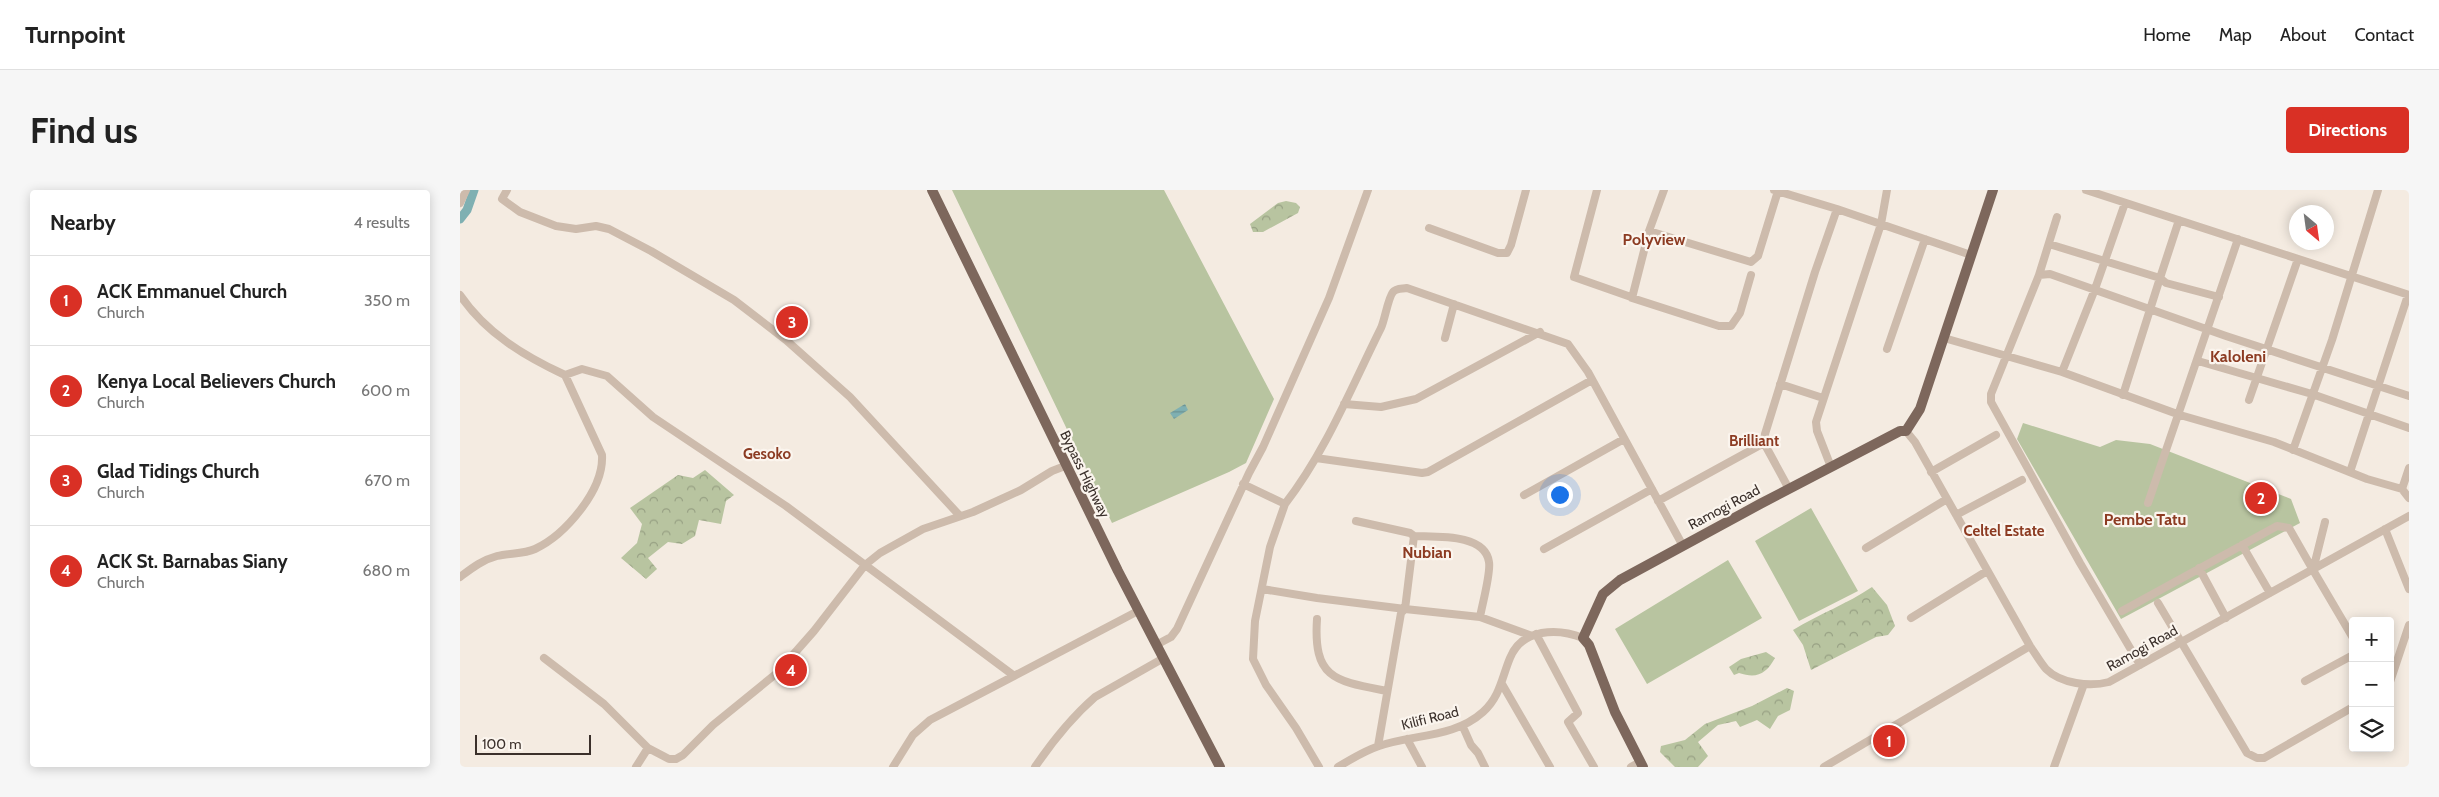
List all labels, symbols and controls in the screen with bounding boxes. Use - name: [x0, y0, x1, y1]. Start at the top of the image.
- text: Turnpoint: [25, 20, 125, 49]
- text: Home: [2143, 24, 2191, 46]
- text: Map: [2219, 24, 2252, 46]
- text: About: [2280, 24, 2326, 46]
- text: Contact: [2354, 24, 2414, 46]
- button: Directions: [2286, 107, 2409, 153]
- text: Find us: [30, 109, 138, 152]
- north arrow: [2289, 205, 2334, 250]
- text: Nearby: [50, 210, 116, 235]
- text: 4 results: [353, 213, 410, 232]
- district label: Polyview: [1623, 230, 1686, 249]
- text: ACK Emmanuel Church: [97, 280, 287, 303]
- text: 1: [63, 291, 69, 310]
- text: 350 m: [364, 291, 410, 310]
- text: Church: [97, 303, 145, 322]
- pin: 3: [776, 303, 808, 341]
- district label: Kaloleni: [2210, 347, 2266, 366]
- text: Kenya Local Believers Church: [97, 370, 336, 393]
- text: 2: [62, 381, 70, 400]
- text: 600 m: [361, 381, 410, 400]
- text: Church: [97, 393, 145, 412]
- street label: Bypass Highway: [1056, 427, 1114, 521]
- district label: Brilliant: [1729, 432, 1779, 450]
- district label: Gesoko: [743, 445, 791, 463]
- text: Glad Tidings Church: [97, 460, 259, 483]
- text: 3: [62, 471, 70, 490]
- text: 670 m: [364, 471, 410, 490]
- pin: 2: [2245, 479, 2277, 517]
- street label: Ramogi Road: [1685, 481, 1763, 533]
- your location: [1547, 482, 1573, 508]
- text: Church: [97, 483, 145, 502]
- district label: Pembe Tatu: [2104, 510, 2186, 529]
- district label: Celtel Estate: [1963, 522, 2045, 540]
- district label: Nubian: [1402, 543, 1452, 562]
- text: ACK St. Barnabas Siany: [97, 550, 288, 573]
- text: 4: [61, 561, 71, 580]
- text: 680 m: [362, 561, 410, 580]
- text: Church: [97, 573, 145, 592]
- map controls: [2349, 617, 2394, 752]
- button: +: [2349, 617, 2394, 662]
- street label: Ramogi Road: [2103, 621, 2181, 675]
- pin: 4: [775, 651, 807, 689]
- button: −: [2349, 662, 2394, 707]
- street label: Kilifi Road: [1399, 702, 1461, 734]
- button: layers: [2349, 707, 2394, 752]
- pin: 1: [1873, 722, 1905, 760]
- scale bar: [475, 732, 591, 755]
- text: 100 m: [482, 735, 522, 753]

